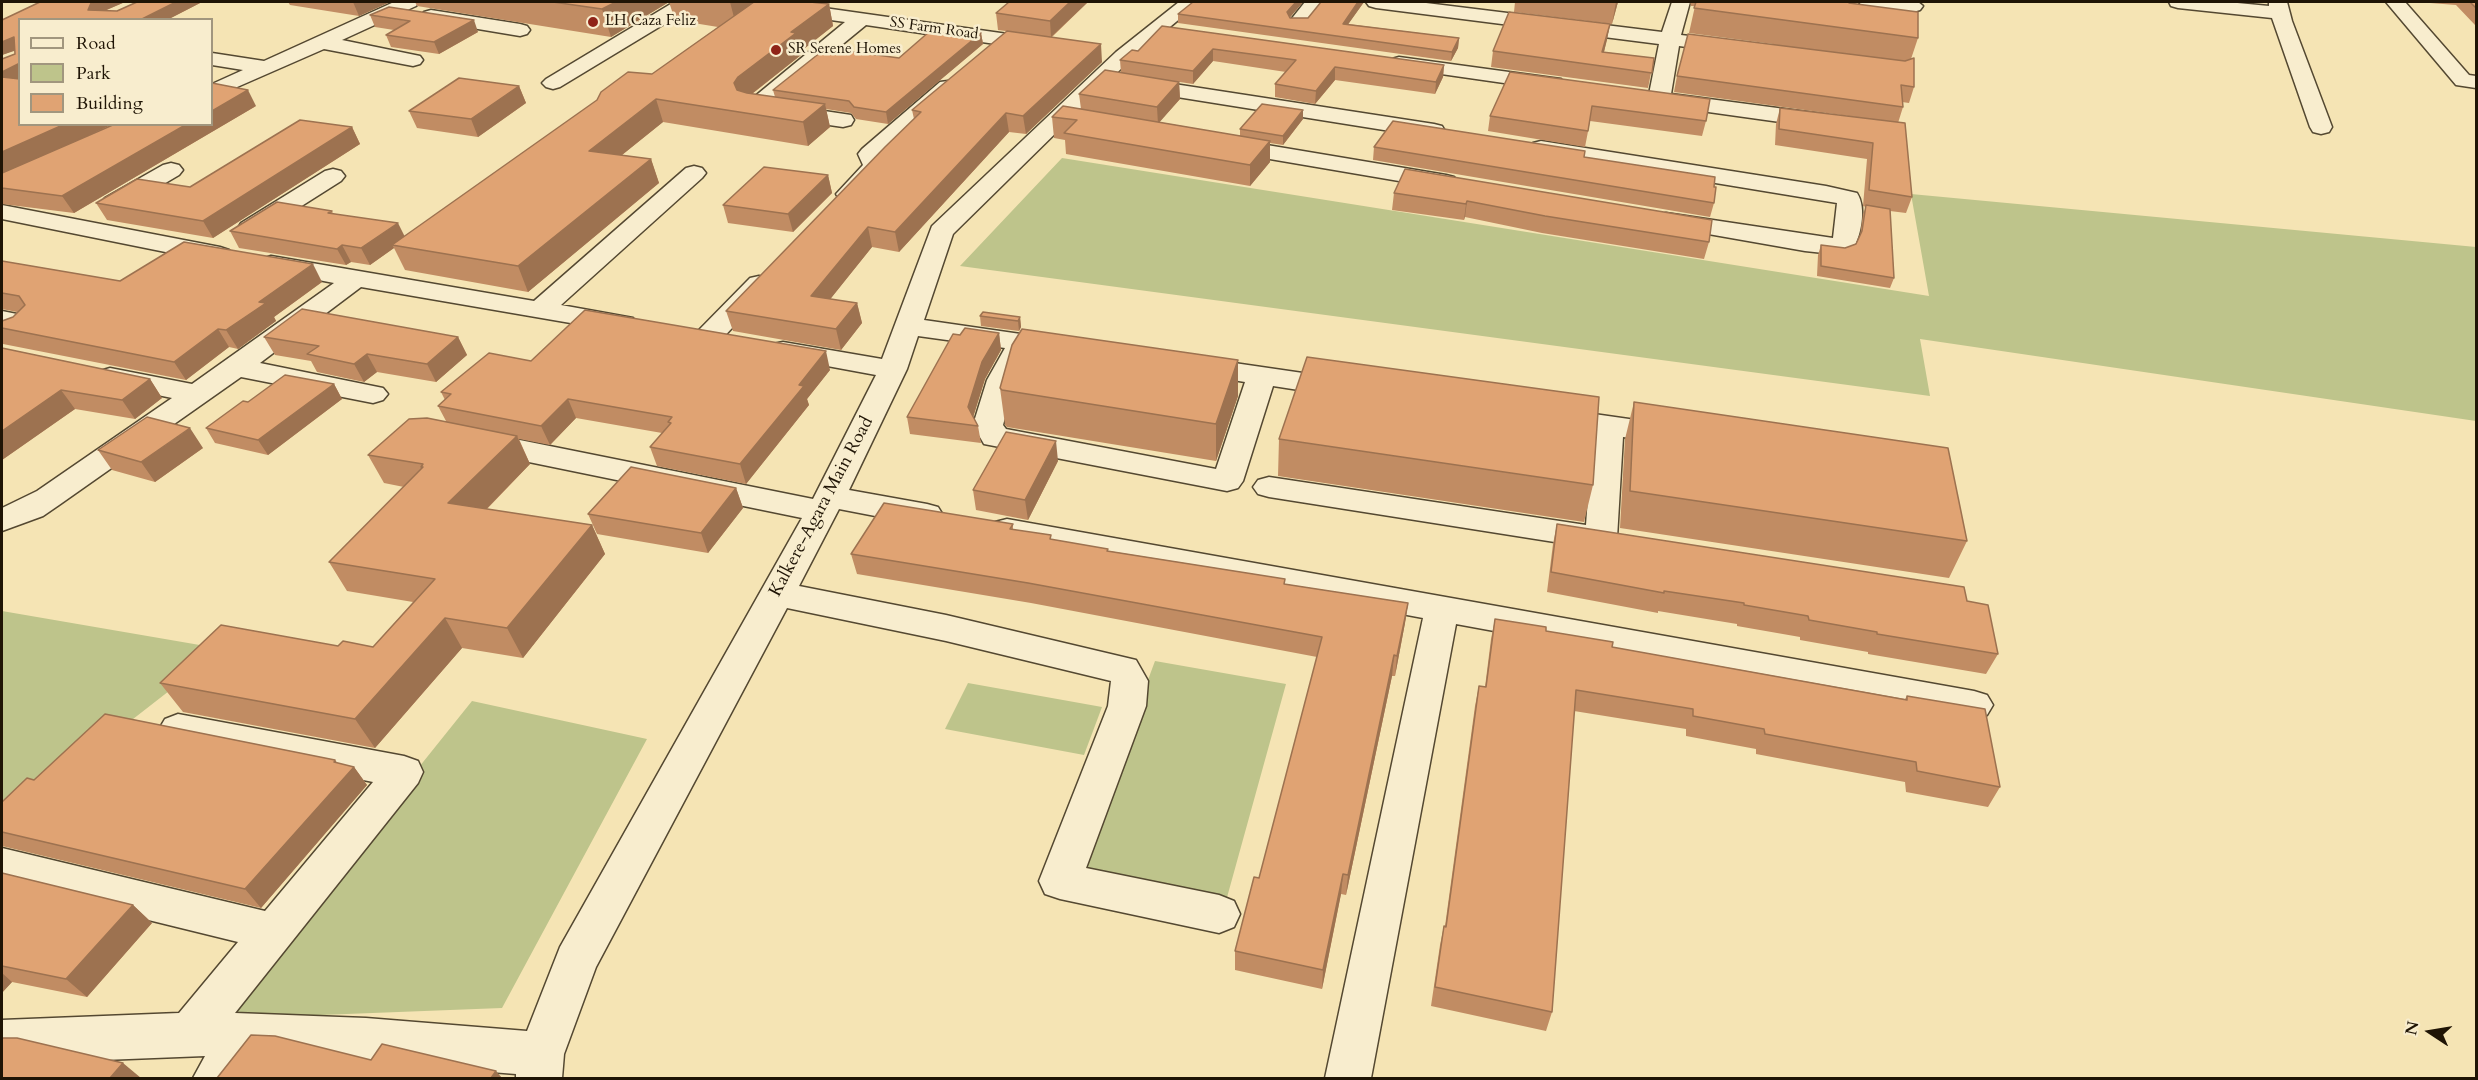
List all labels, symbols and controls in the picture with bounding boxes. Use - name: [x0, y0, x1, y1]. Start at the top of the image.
- place label: LH Caza Feliz: [605, 13, 696, 31]
- street label: SS Farm Road: [889, 14, 979, 44]
- marker: LH Caza Feliz: [586, 15, 600, 29]
- legend: [18, 18, 213, 126]
- text: Road: [76, 31, 116, 56]
- place label: SR Serene Homes: [788, 41, 901, 59]
- marker: SR Serene Homes: [769, 43, 783, 57]
- text: Park: [76, 61, 111, 86]
- text: Building: [76, 91, 143, 116]
- street label: Kalkere-Agara Main Road: [765, 413, 879, 601]
- north arrow: [2400, 1002, 2460, 1062]
- text: N: [2400, 1019, 2425, 1037]

